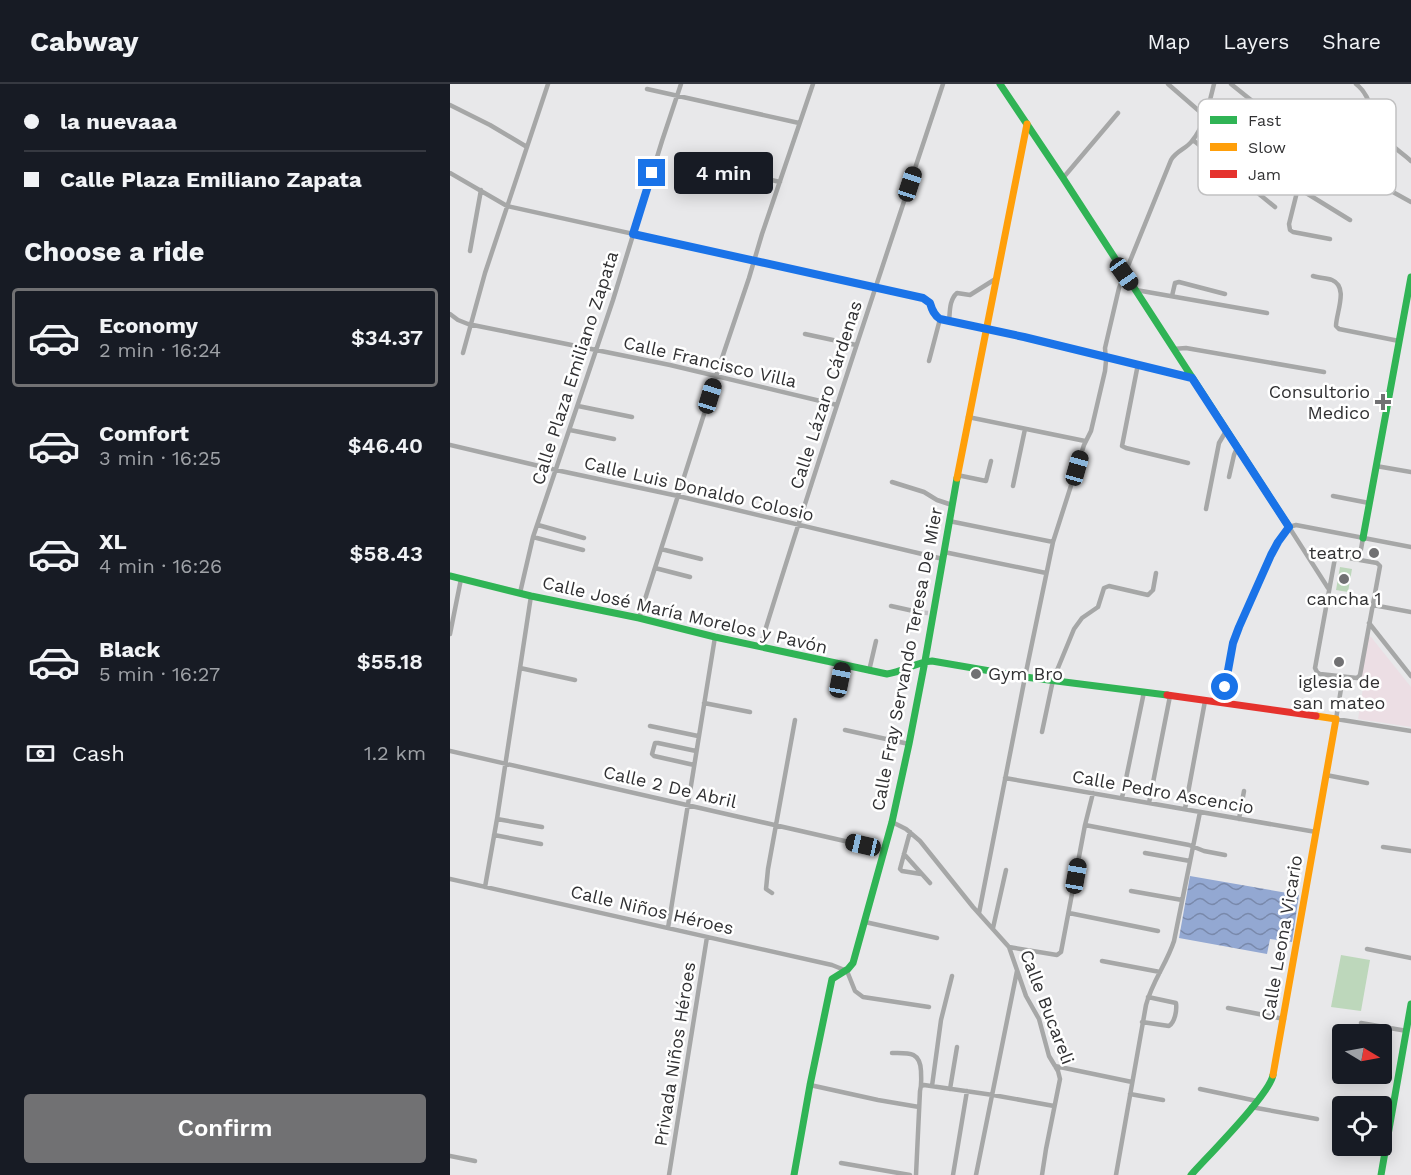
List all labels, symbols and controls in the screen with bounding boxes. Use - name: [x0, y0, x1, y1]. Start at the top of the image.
- text: Cabway: [30, 25, 139, 58]
- text: Map: [1147, 29, 1190, 54]
- text: Layers: [1223, 29, 1289, 54]
- text: Share: [1322, 29, 1381, 54]
- legend: [1198, 99, 1396, 195]
- text: la nuevaaa: [60, 109, 177, 134]
- text: Fast: [1248, 111, 1281, 130]
- text: Slow: [1248, 138, 1286, 157]
- callout: 4 min: [673, 152, 772, 194]
- route end: [638, 159, 665, 186]
- text: 4 min: [696, 161, 751, 185]
- car: [896, 164, 924, 204]
- text: Jam: [1248, 165, 1281, 184]
- text: Calle Plaza Emiliano Zapata: [60, 167, 362, 192]
- text: Choose a ride: [24, 236, 204, 268]
- street label: Calle Plaza Emiliano Zapata: [527, 248, 622, 487]
- car: [1106, 254, 1142, 294]
- street label: Calle Lázaro Cárdenas: [785, 298, 866, 492]
- icon: car: [27, 311, 81, 365]
- text: Economy: [99, 313, 198, 338]
- text: $34.37: [351, 325, 423, 350]
- street label: Calle Francisco Villa: [621, 331, 799, 392]
- text: 2 min · 16:24: [99, 338, 221, 362]
- car: [696, 376, 724, 416]
- place label: Consultorio Medico: [1269, 381, 1370, 423]
- marker: Consultorio Medico: [1374, 393, 1392, 411]
- icon: car: [27, 419, 81, 473]
- text: Comfort: [99, 421, 189, 446]
- text: $46.40: [348, 433, 423, 458]
- text: 3 min · 16:25: [99, 446, 221, 470]
- car: [1063, 448, 1091, 488]
- street label: Calle Luis Donaldo Colosio: [582, 452, 816, 525]
- street label: Calle Fray Servando Teresa De Mier: [867, 505, 946, 813]
- icon: car: [27, 527, 81, 581]
- text: XL: [99, 529, 127, 554]
- text: $58.43: [350, 541, 423, 566]
- place label: teatro: [1309, 542, 1362, 563]
- marker: teatro: [1367, 546, 1381, 560]
- text: 4 min · 16:26: [99, 554, 222, 578]
- street label: Calle José María Morelos y Pavón: [540, 571, 830, 658]
- marker: cancha 1: [1337, 572, 1351, 586]
- place label: cancha 1: [1306, 588, 1382, 609]
- icon: car: [27, 635, 81, 689]
- text: Black: [99, 637, 160, 662]
- text: $55.18: [357, 649, 423, 674]
- marker: iglesia de san mateo: [1332, 655, 1346, 669]
- car: [828, 661, 852, 699]
- text: 5 min · 16:27: [99, 662, 220, 686]
- place label: Gym Bro: [988, 663, 1063, 684]
- marker: Gym Bro: [969, 667, 983, 681]
- place label: iglesia de san mateo: [1293, 671, 1385, 713]
- route start: [1211, 673, 1238, 700]
- icon: cash: [24, 737, 57, 770]
- text: Cash: [72, 741, 125, 766]
- text: 1.2 km: [364, 741, 426, 765]
- street label: Calle 2 De Abril: [601, 761, 739, 812]
- street label: Calle Pedro Ascencio: [1070, 765, 1256, 818]
- car: [843, 832, 883, 858]
- street label: Calle Leona Vicario: [1257, 853, 1306, 1022]
- car: [1064, 857, 1088, 895]
- street label: Calle Niños Héroes: [568, 881, 736, 939]
- street label: Calle Bucareli: [1016, 947, 1079, 1067]
- street label: Privada Niños Héroes: [650, 960, 699, 1148]
- north arrow: [1332, 1024, 1392, 1084]
- map controls: [1332, 1024, 1392, 1156]
- button: Confirm: [24, 1094, 426, 1163]
- button: locate: [1332, 1096, 1392, 1156]

